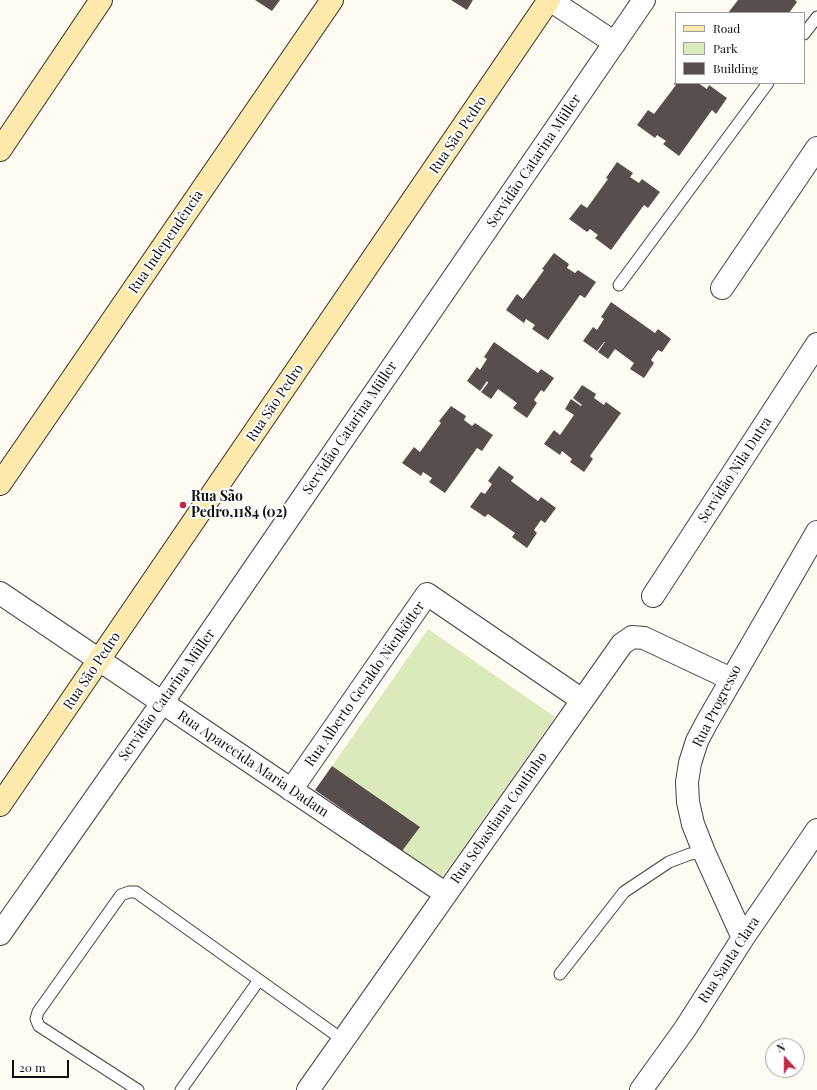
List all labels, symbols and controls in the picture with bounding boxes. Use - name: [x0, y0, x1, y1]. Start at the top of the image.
- legend: [675, 12, 805, 84]
- text: Road: [713, 20, 740, 36]
- text: Park: [713, 40, 738, 56]
- text: Building: [713, 60, 758, 76]
- street label: Servidão Catarina Müller: [483, 91, 585, 231]
- street label: Rua São Pedro: [426, 93, 490, 177]
- street label: Rua Independência: [125, 187, 207, 297]
- street label: Servidão Catarina Müller: [299, 358, 401, 498]
- street label: Rua São Pedro: [243, 361, 307, 445]
- street label: Servidão Nila Dutra: [695, 414, 775, 526]
- place label: Rua São Pedro,1184 (02): [191, 489, 287, 522]
- marker: Rua São Pedro,1184 (02): [178, 500, 188, 510]
- street label: Rua Alberto Geraldo Nienkötter: [301, 598, 429, 770]
- street label: Servidão Catarina Müller: [115, 626, 219, 764]
- street label: Rua São Pedro: [60, 629, 124, 713]
- street label: Rua Progresso: [689, 662, 745, 750]
- street label: Rua Aparecida Maria Dadam: [174, 707, 332, 821]
- street label: Rua Sebastiana Coutinho: [447, 749, 551, 887]
- street label: Rua Santa Clara: [695, 914, 763, 1006]
- north arrow: [765, 1038, 805, 1078]
- text: N: [774, 1039, 787, 1056]
- scale bar: [14, 1052, 71, 1078]
- text: 20 m: [19, 1059, 46, 1075]

